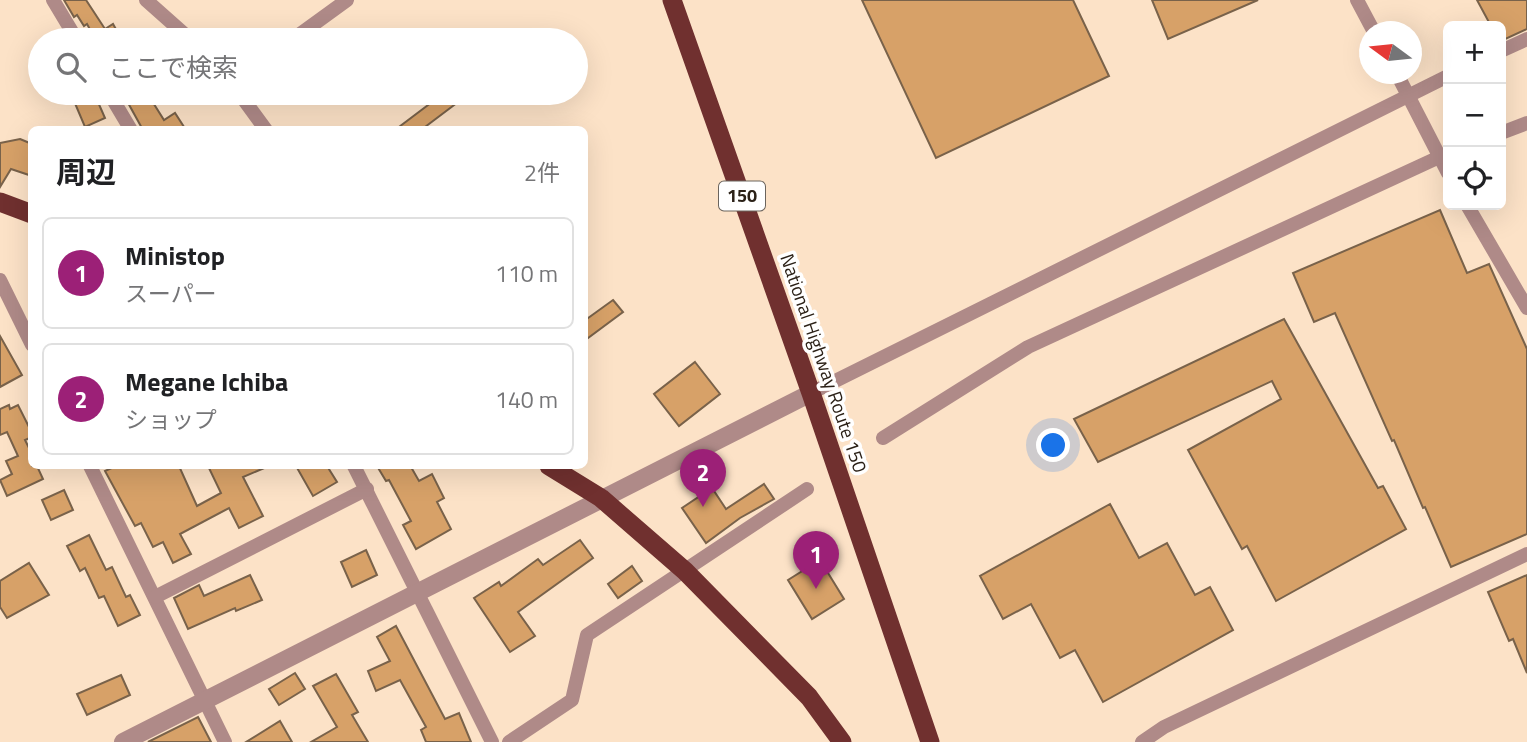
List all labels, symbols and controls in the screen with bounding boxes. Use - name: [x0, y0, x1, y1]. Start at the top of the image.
- north arrow: [1359, 21, 1422, 84]
- map controls: [1443, 21, 1506, 210]
- button: +: [1443, 21, 1506, 84]
- search box: [28, 28, 588, 105]
- icon: search: [52, 48, 90, 86]
- text: ここで検索: [108, 48, 238, 87]
- button: −: [1443, 84, 1506, 147]
- button: locate: [1443, 147, 1506, 210]
- text: 周辺: [56, 149, 116, 195]
- text: 2件: [524, 155, 560, 190]
- road number: 150: [719, 182, 765, 210]
- text: Ministop: [125, 236, 225, 275]
- street label: National Highway Route 150: [773, 250, 876, 476]
- text: 1: [75, 256, 87, 291]
- text: 110 m: [495, 256, 558, 291]
- text: スーパー: [125, 276, 217, 311]
- text: Megane Ichiba: [125, 362, 288, 401]
- text: 2: [75, 382, 87, 417]
- text: 140 m: [495, 382, 558, 417]
- text: ショップ: [125, 402, 217, 437]
- your location: [1036, 428, 1070, 462]
- pin: 2: [680, 449, 726, 507]
- pin: 1: [793, 531, 839, 589]

